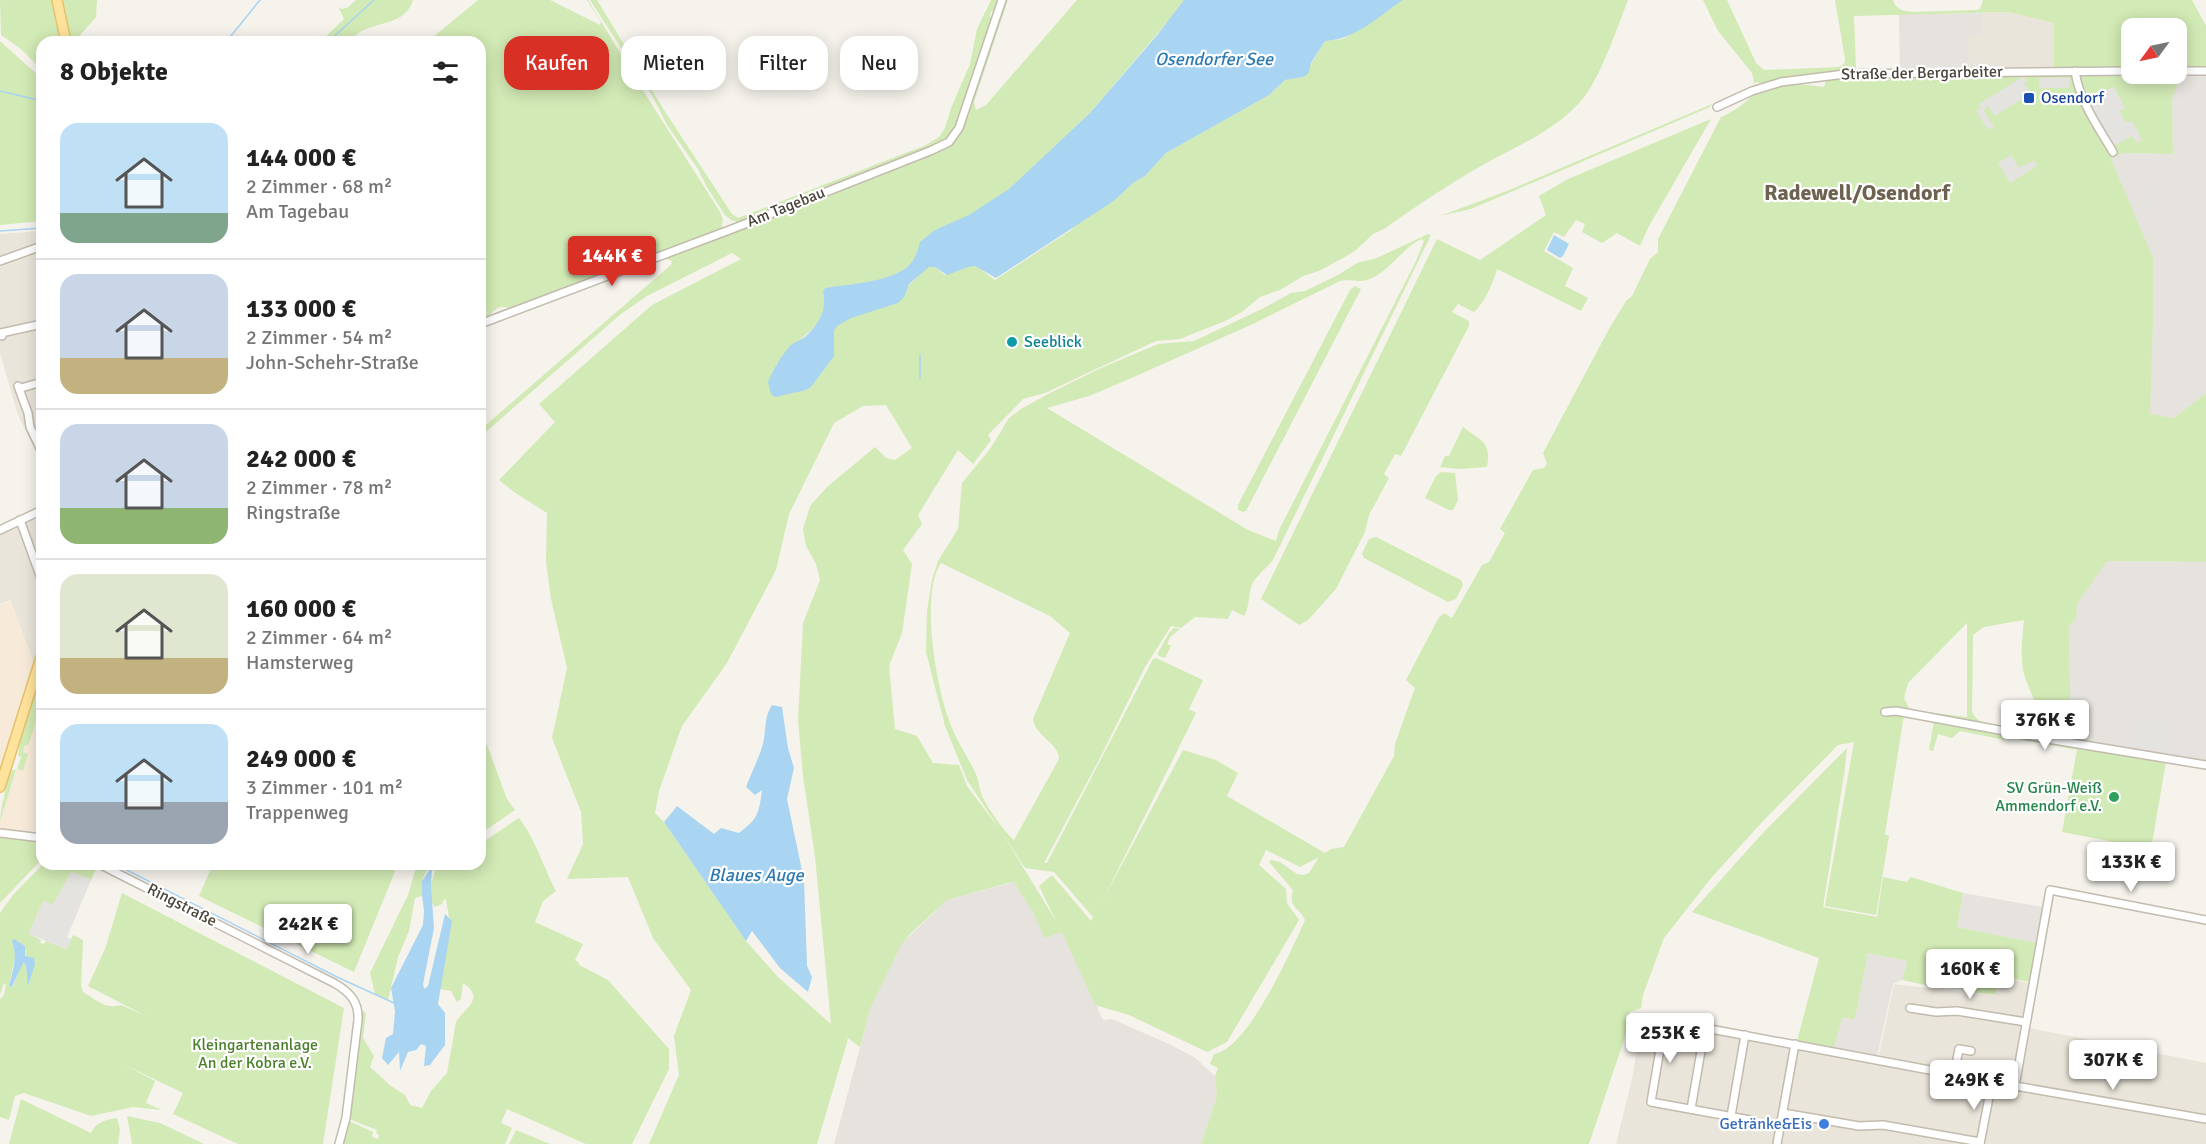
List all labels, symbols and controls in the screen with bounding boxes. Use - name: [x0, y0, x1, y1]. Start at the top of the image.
- north arrow: [2121, 18, 2187, 84]
- map controls: [2121, 18, 2187, 84]
- chip: Kaufen: [504, 36, 609, 90]
- chip: Mieten: [621, 36, 726, 90]
- chip: Filter: [738, 36, 828, 90]
- chip: Neu: [840, 36, 918, 90]
- water label: Osendorfer See: [1155, 48, 1274, 70]
- text: 8 Objekte: [60, 56, 168, 88]
- icon: filters: [429, 56, 462, 89]
- street label: Straße der Bergarbeiter: [1841, 62, 2003, 84]
- place label: Osendorf: [2041, 88, 2104, 108]
- marker: Osendorf: [2022, 91, 2036, 105]
- text: 144 000 €: [246, 142, 356, 174]
- icon: home: [108, 147, 180, 219]
- text: 2 Zimmer · 68 m²: [246, 174, 392, 199]
- district label: Radewell/Osendorf: [1764, 179, 1951, 206]
- street label: Am Tagebau: [744, 182, 828, 232]
- text: Am Tagebau: [246, 199, 349, 224]
- pin: 144K €: [563, 236, 661, 287]
- text: 144K €: [582, 243, 642, 268]
- text: 133 000 €: [246, 293, 356, 325]
- icon: home: [108, 298, 180, 370]
- text: 2 Zimmer · 54 m²: [246, 325, 392, 350]
- place label: Seeblick: [1024, 332, 1082, 352]
- marker: Seeblick: [1005, 335, 1019, 349]
- text: John-Schehr-Straße: [246, 350, 419, 375]
- text: 242 000 €: [246, 443, 356, 475]
- icon: home: [108, 448, 180, 520]
- text: 2 Zimmer · 78 m²: [246, 475, 392, 500]
- text: Ringstraße: [246, 500, 341, 525]
- text: 160 000 €: [246, 593, 356, 625]
- icon: home: [108, 598, 180, 670]
- text: 2 Zimmer · 64 m²: [246, 625, 392, 650]
- text: Hamsterweg: [246, 650, 354, 675]
- pin: 376K €: [1996, 700, 2094, 751]
- text: 376K €: [2015, 707, 2075, 732]
- text: 249 000 €: [246, 743, 356, 775]
- icon: home: [108, 748, 180, 820]
- text: 3 Zimmer · 101 m²: [246, 775, 403, 800]
- place label: SV Grün-Weiß Ammendorf e.V.: [1995, 778, 2102, 816]
- marker: SV Grün-Weiß Ammendorf e.V.: [2107, 790, 2121, 804]
- text: Trappenweg: [246, 800, 349, 825]
- pin: 133K €: [2082, 842, 2180, 893]
- text: 133K €: [2101, 849, 2161, 874]
- water label: Blaues Auge: [708, 864, 805, 886]
- street label: Ringstraße: [144, 879, 220, 931]
- pin: 242K €: [259, 904, 357, 955]
- text: 242K €: [278, 911, 338, 936]
- pin: 160K €: [1921, 949, 2019, 1000]
- text: 160K €: [1940, 956, 2000, 981]
- pin: 253K €: [1621, 1013, 1719, 1064]
- text: 253K €: [1640, 1020, 1700, 1045]
- park label: Kleingartenanlage An der Kobra e.V.: [192, 1035, 318, 1073]
- pin: 307K €: [2064, 1040, 2162, 1091]
- text: 307K €: [2083, 1047, 2143, 1072]
- pin: 249K €: [1925, 1060, 2023, 1111]
- text: 249K €: [1944, 1067, 2004, 1092]
- place label: Getränke&Eis: [1719, 1114, 1812, 1134]
- marker: Getränke&Eis: [1817, 1117, 1831, 1131]

